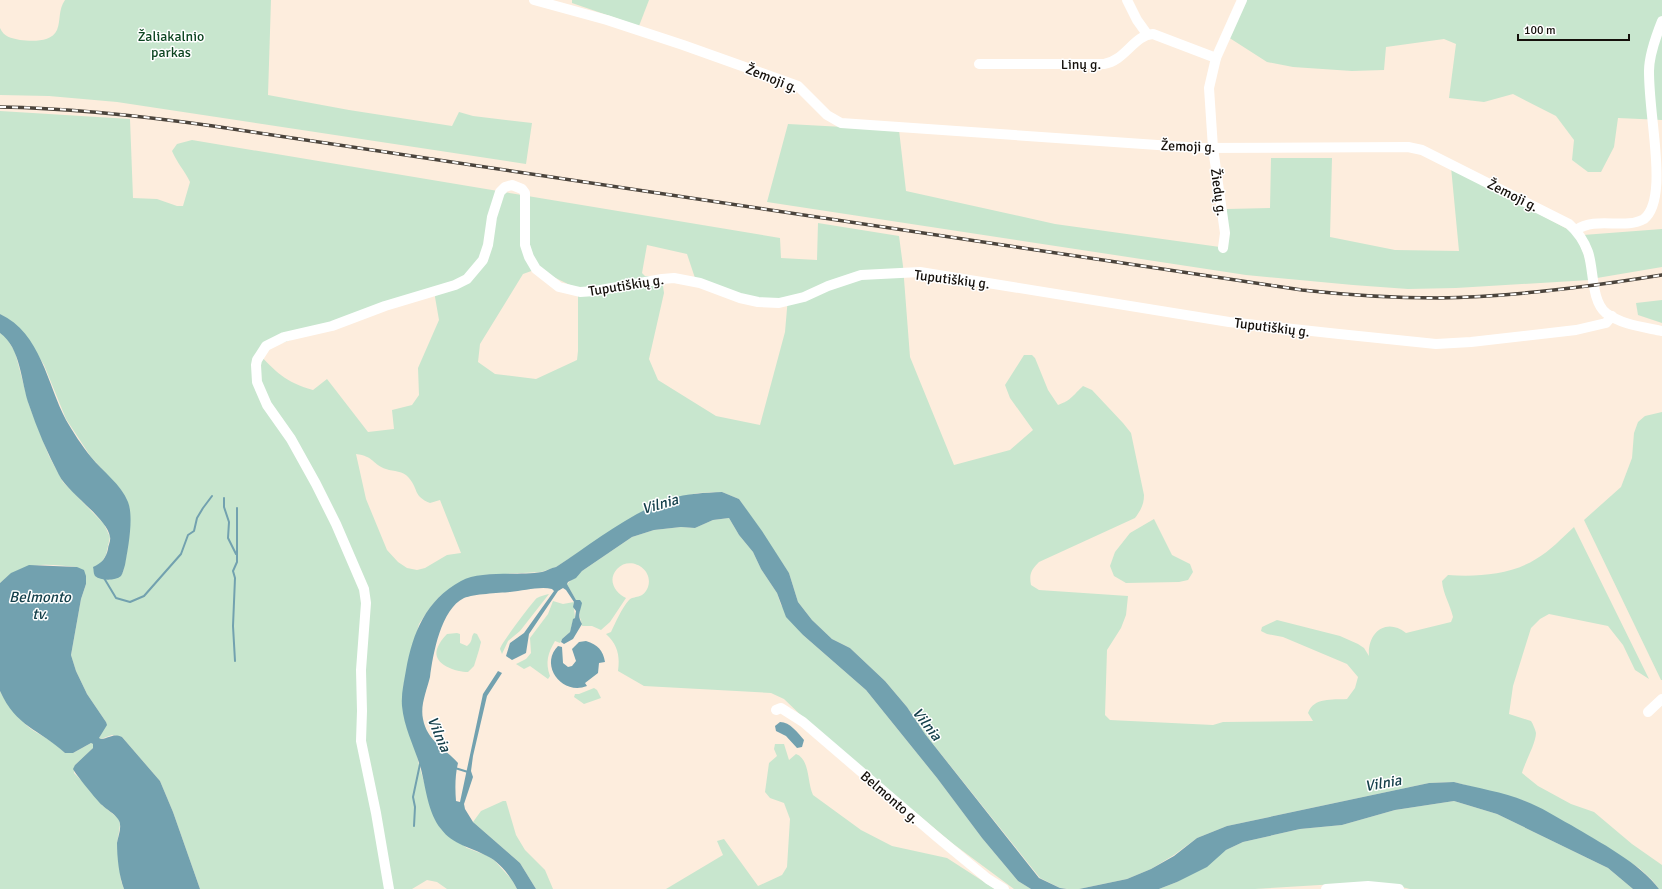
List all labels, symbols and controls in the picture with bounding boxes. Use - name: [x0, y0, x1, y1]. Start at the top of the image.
- scale bar: [1518, 16, 1629, 42]
- text: 100 m: [1524, 23, 1556, 38]
- park label: Žaliakalnio parkas: [138, 28, 204, 61]
- street label: Linų g.: [1061, 56, 1101, 73]
- street label: Žemoji g.: [743, 60, 800, 97]
- street label: Žemoji g.: [1160, 137, 1216, 156]
- street label: Žiedų g.: [1207, 167, 1230, 217]
- street label: Žemoji g.: [1485, 175, 1541, 215]
- street label: Tuputiškių g.: [913, 266, 991, 293]
- street label: Tuputiškių g.: [587, 271, 665, 300]
- street label: Tuputiškių g.: [1233, 314, 1311, 341]
- water label: Vilnia: [640, 490, 681, 518]
- water label: Belmonto tv.: [9, 588, 72, 623]
- water label: Vilnia: [909, 704, 946, 744]
- water label: Vilnia: [423, 713, 455, 755]
- street label: Belmonto g.: [857, 767, 922, 827]
- water label: Vilnia: [1363, 771, 1403, 795]

